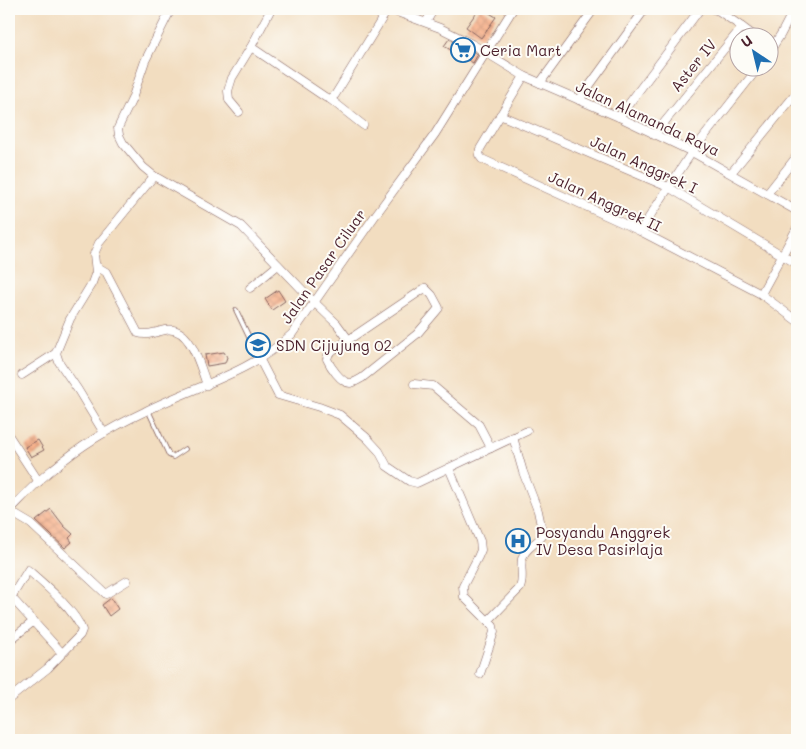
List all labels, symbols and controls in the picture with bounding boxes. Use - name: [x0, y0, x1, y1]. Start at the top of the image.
- north arrow: [728, 28, 778, 78]
- text: U: [737, 30, 756, 52]
- street label: Aster IV: [666, 35, 720, 95]
- supermarket icon: Ceria Mart: [450, 37, 476, 63]
- place label: Ceria Mart: [480, 40, 562, 60]
- street label: Jalan Alamanda Raya: [573, 76, 723, 160]
- street label: Jalan Anggrek I: [587, 130, 701, 198]
- street label: Jalan Anggrek II: [545, 166, 665, 236]
- street label: Jalan Pasar Ciluar: [276, 205, 370, 327]
- school or university icon: SDN Cijujung 02: [245, 332, 271, 358]
- place label: SDN Cijujung 02: [276, 335, 392, 355]
- place label: Posyandu Anggrek IV Desa Pasirlaja: [536, 522, 670, 559]
- hospital icon: Posyandu Anggrek IV Desa Pasirlaja: [505, 528, 531, 554]

